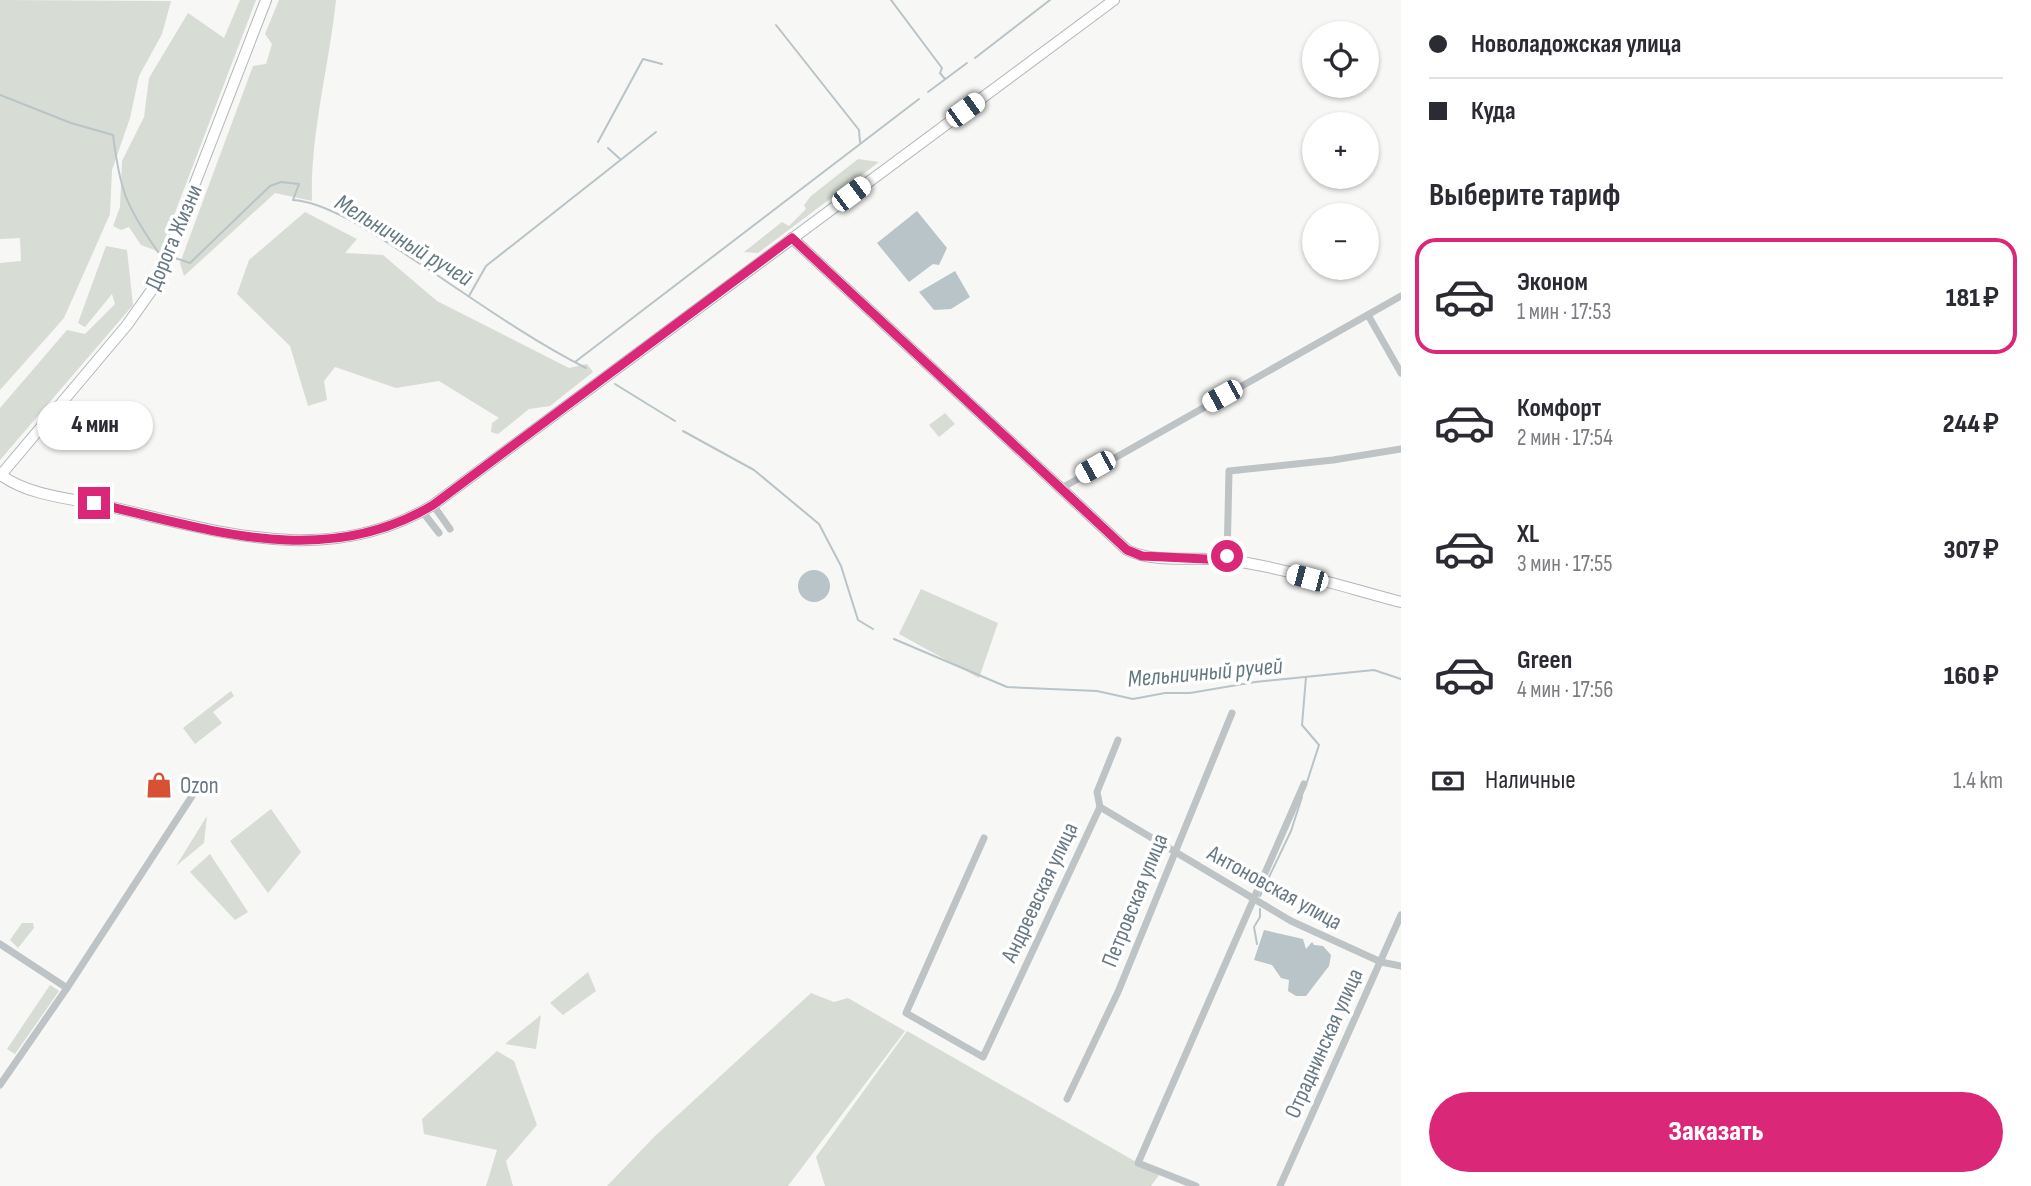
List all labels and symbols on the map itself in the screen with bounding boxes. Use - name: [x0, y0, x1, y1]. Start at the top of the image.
- car: [942, 89, 989, 131]
- car: [828, 173, 875, 215]
- street label: Дорога Жизни: [139, 181, 209, 294]
- water label: Мельничный ручей: [330, 188, 478, 293]
- car: [1199, 377, 1246, 415]
- callout: 4 мин: [36, 402, 152, 450]
- car: [1072, 448, 1119, 486]
- route end: [78, 487, 110, 519]
- route start: [1211, 540, 1243, 572]
- car: [1284, 562, 1331, 594]
- water label: Мельничный ручей: [1126, 651, 1284, 694]
- shop icon: Ozon: [144, 770, 174, 800]
- place label: Ozon: [180, 772, 219, 800]
- street label: Андреевская улица: [995, 818, 1084, 968]
- street label: Петровская улица: [1095, 830, 1174, 971]
- street label: Антоновская улица: [1201, 839, 1347, 936]
- street label: Отраднинская улица: [1278, 964, 1369, 1122]

